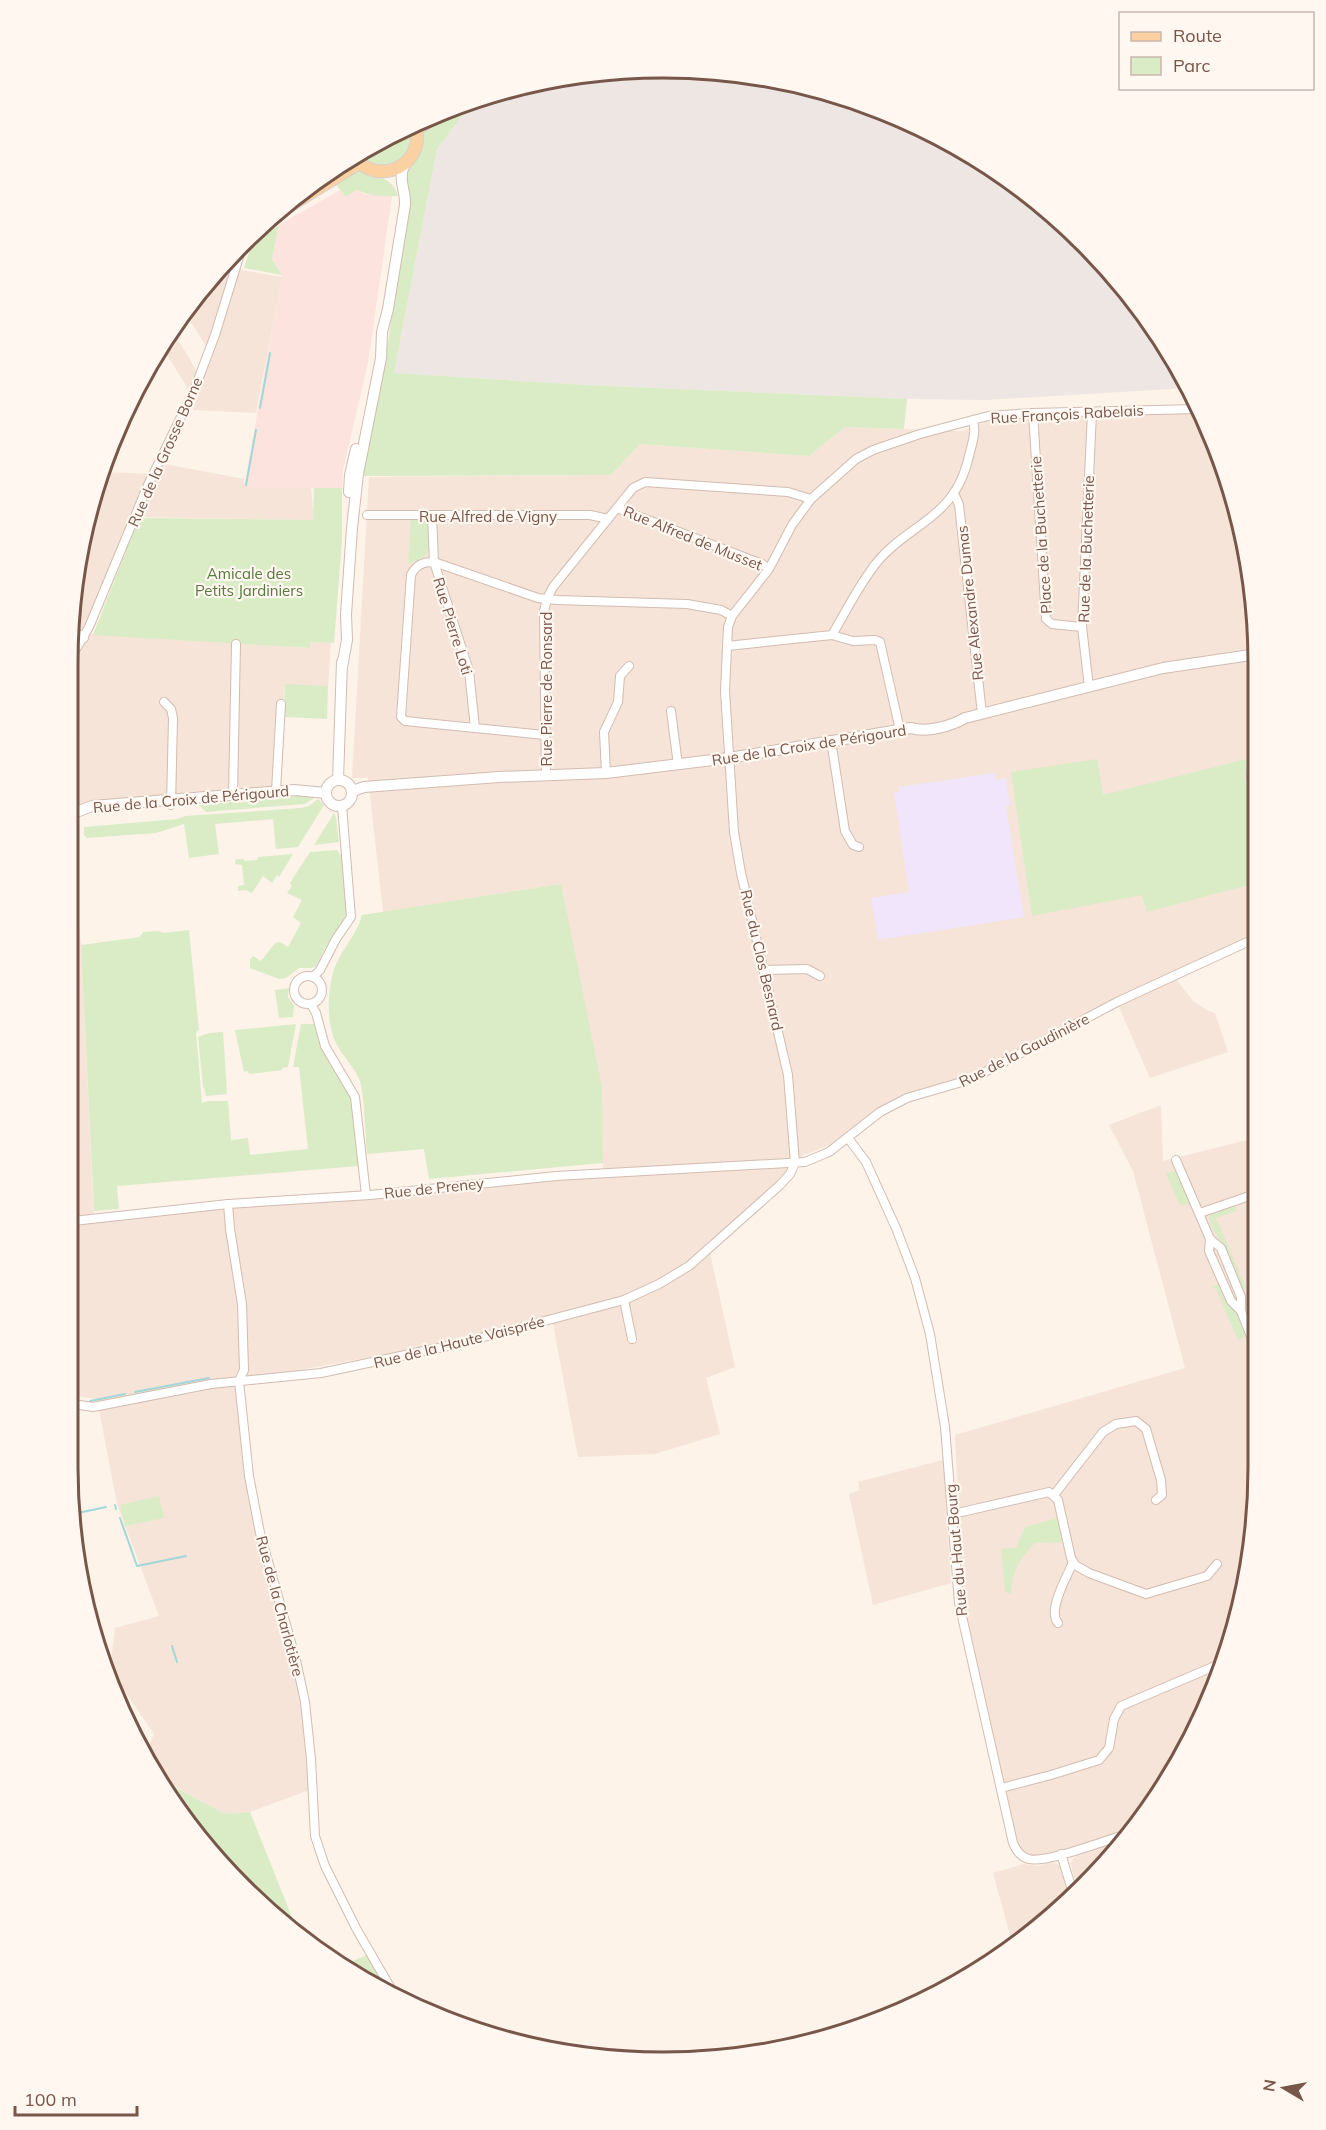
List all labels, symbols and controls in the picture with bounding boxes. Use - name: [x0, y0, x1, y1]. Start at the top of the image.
- legend: [1119, 12, 1314, 90]
- text: Route: [1173, 24, 1222, 47]
- text: Parc: [1173, 54, 1211, 77]
- street label: Rue de la Grosse Borne: [123, 374, 207, 530]
- street label: Rue François Rabelais: [990, 400, 1144, 428]
- street label: Place de la Buchetterie: [1026, 456, 1056, 614]
- street label: Rue de la Buchetterie: [1074, 475, 1098, 623]
- street label: Rue Alfred de Musset: [621, 501, 765, 575]
- street label: Rue Alfred de Vigny: [419, 507, 557, 526]
- street label: Rue Alexandre Dumas: [952, 525, 988, 681]
- park label: Amicale des Petits Jardiniers: [195, 564, 303, 600]
- street label: Rue Pierre Loti: [429, 575, 477, 677]
- street label: Rue Pierre de Ronsard: [537, 612, 556, 766]
- street label: Rue de la Croix de Périgourd: [710, 720, 908, 770]
- street label: Rue de la Croix de Périgourd: [92, 781, 290, 817]
- street label: Rue du Clos Besnard: [737, 888, 787, 1032]
- street label: Rue de la Gaudinière: [956, 1009, 1092, 1091]
- street label: Rue de Preney: [383, 1173, 485, 1203]
- street label: Rue de la Haute Vaisprée: [372, 1312, 546, 1372]
- street label: Rue du Haut Bourg: [941, 1483, 971, 1617]
- street label: Rue de la Charlotière: [252, 1534, 308, 1678]
- north arrow: [1254, 2058, 1314, 2118]
- text: N: [1258, 2078, 1280, 2093]
- scale bar: [15, 2079, 136, 2117]
- text: 100 m: [24, 2088, 77, 2111]

